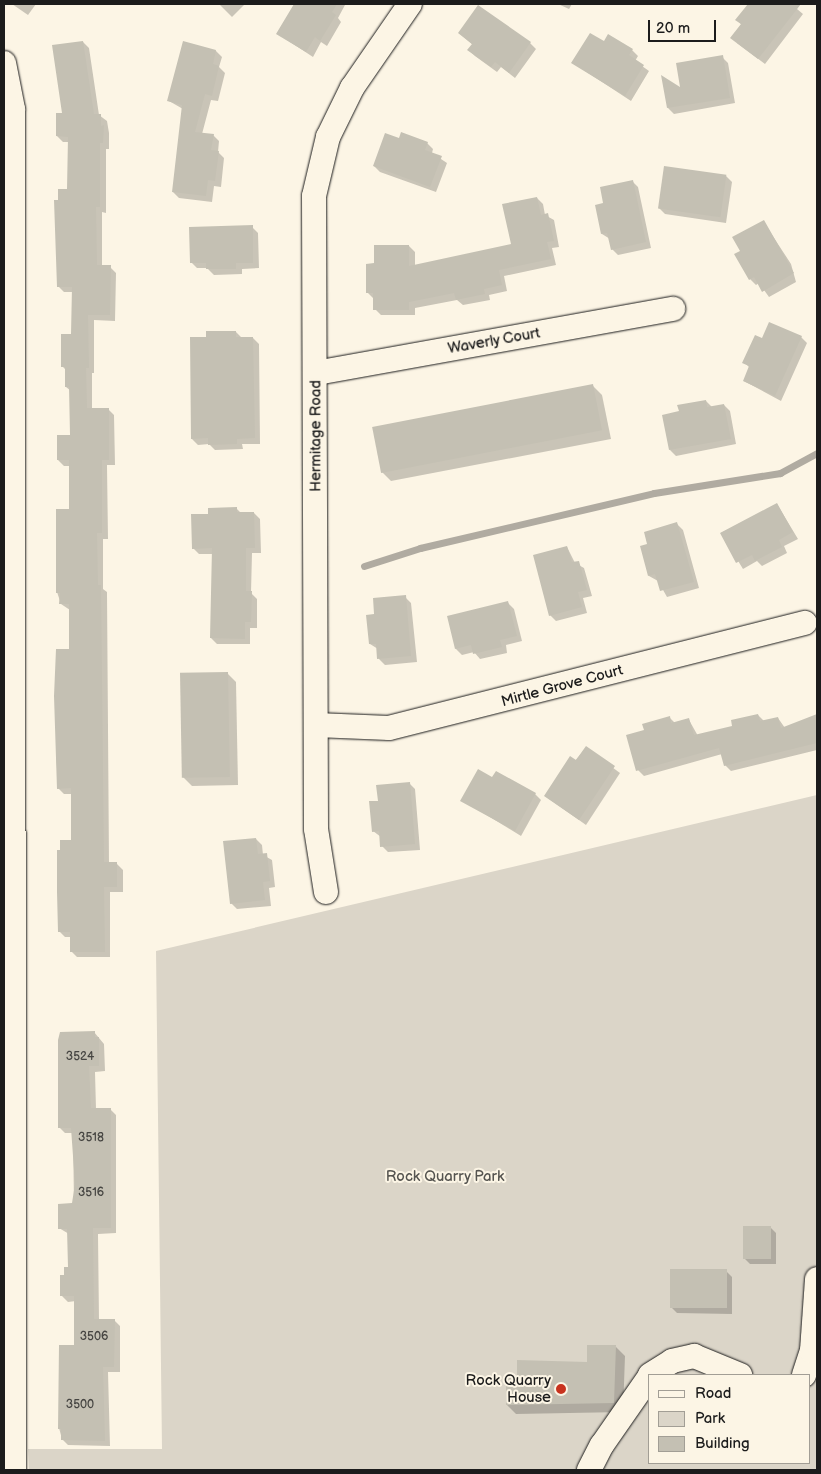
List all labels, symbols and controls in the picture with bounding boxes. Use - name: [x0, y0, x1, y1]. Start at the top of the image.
- scale bar: [651, 10, 718, 42]
- text: 20 m: [656, 19, 690, 38]
- street label: Waverly Court: [446, 324, 542, 358]
- street label: Hermitage Road: [307, 380, 325, 492]
- street label: Mirtle Grove Court: [499, 661, 625, 711]
- house number: 3524: [66, 1050, 94, 1064]
- house number: 3518: [78, 1131, 104, 1145]
- park label: Rock Quarry Park: [385, 1168, 505, 1186]
- house number: 3516: [78, 1186, 104, 1200]
- house number: 3506: [80, 1330, 108, 1344]
- place label: Rock Quarry House: [466, 1371, 551, 1406]
- legend: [648, 1374, 811, 1464]
- marker: Rock Quarry House: [555, 1383, 567, 1395]
- text: Road: [695, 1384, 731, 1403]
- house number: 3500: [66, 1398, 94, 1412]
- text: Park: [695, 1409, 725, 1428]
- text: Building: [695, 1434, 750, 1453]

